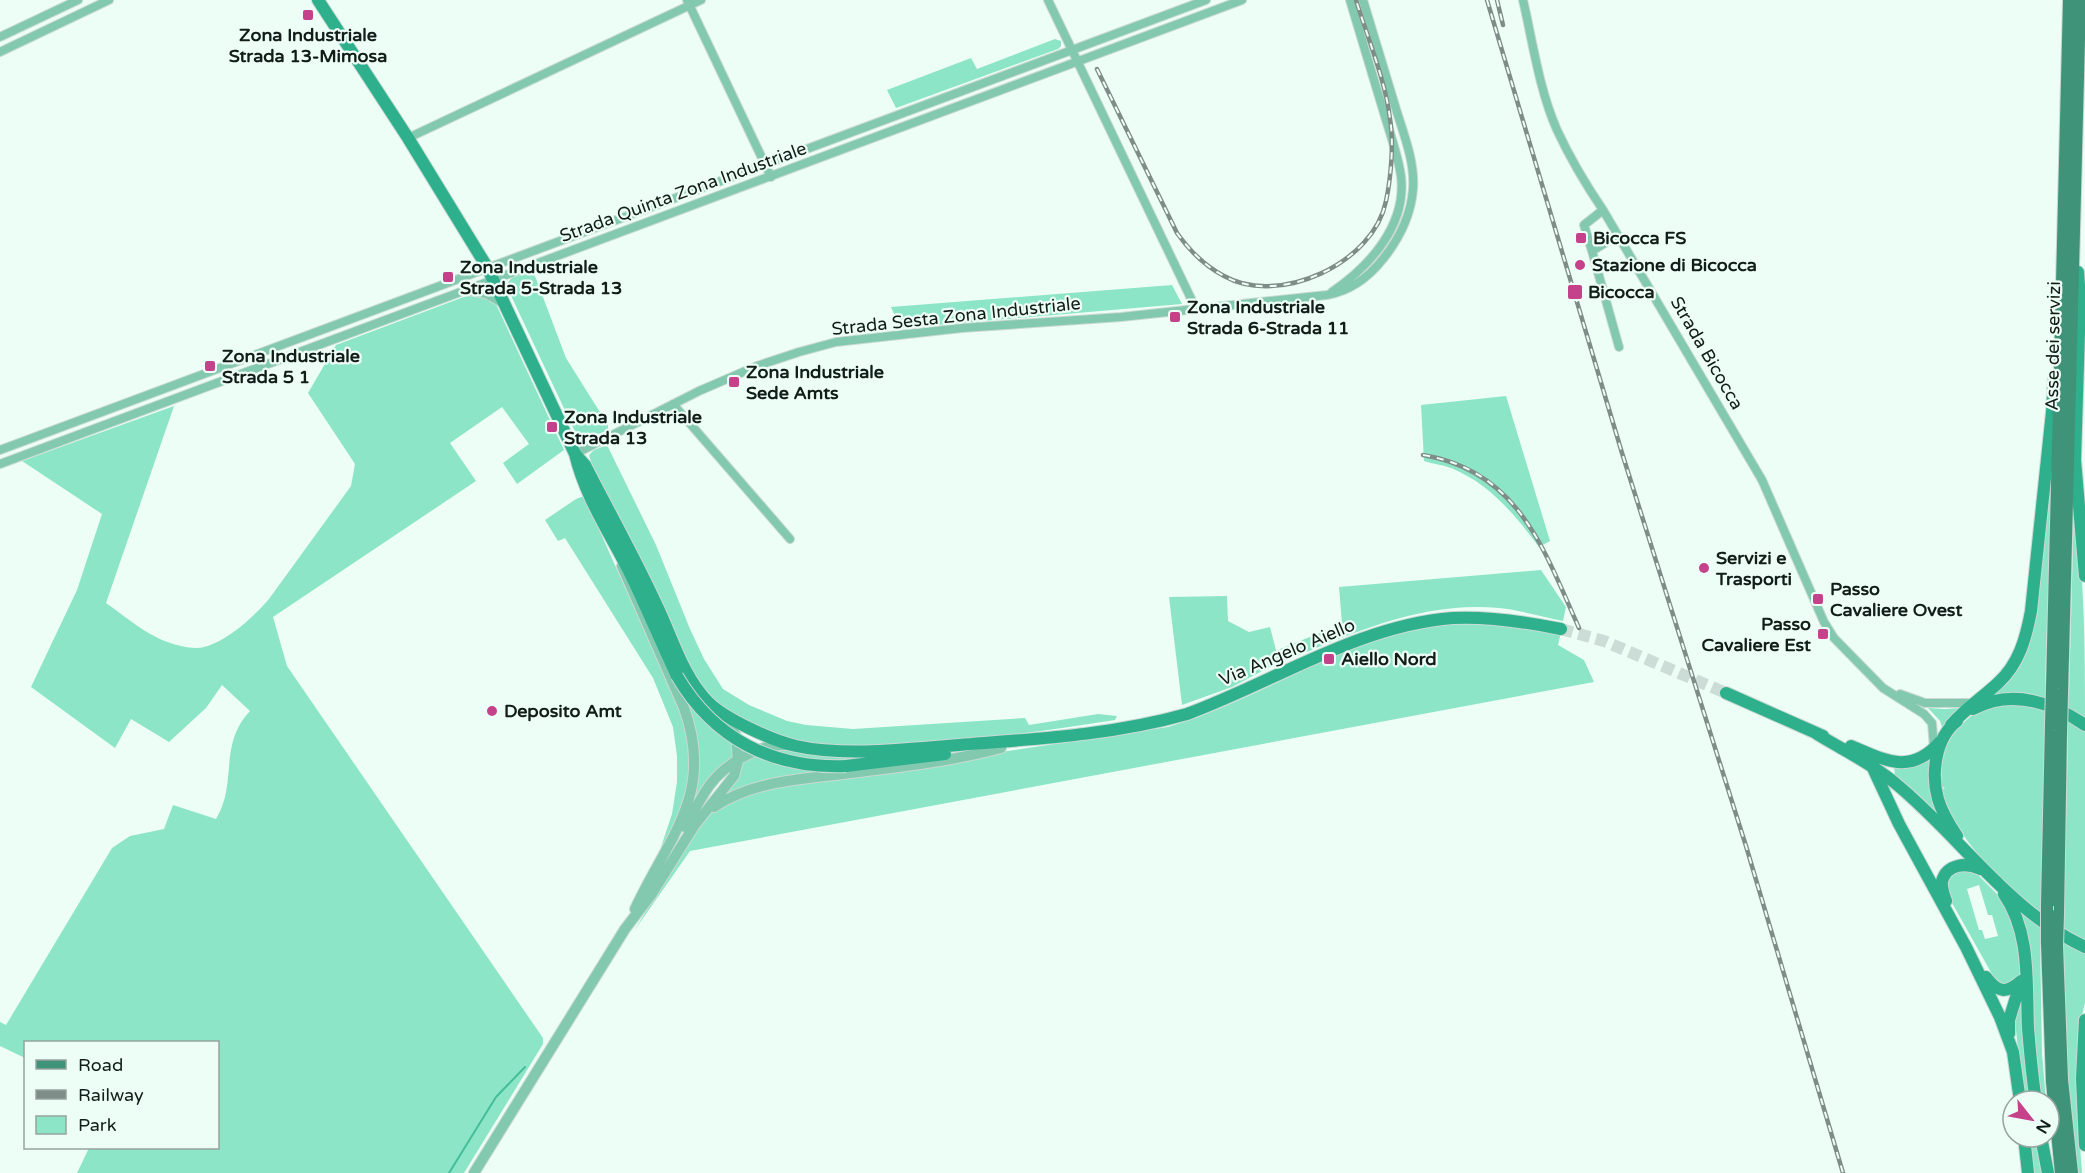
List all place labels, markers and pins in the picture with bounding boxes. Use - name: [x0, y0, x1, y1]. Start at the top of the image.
- marker: Zona Industriale Strada 13-Mimosa: [301, 8, 315, 22]
- place label: Zona Industriale Strada 13-Mimosa: [229, 24, 387, 67]
- place label: Bicocca FS: [1593, 227, 1686, 249]
- marker: Bicocca FS: [1574, 231, 1588, 245]
- place label: Stazione di Bicocca: [1592, 254, 1757, 276]
- place label: Zona Industriale Strada 5-Strada 13: [460, 256, 622, 299]
- marker: Stazione di Bicocca: [1573, 258, 1587, 272]
- marker: Zona Industriale Strada 5-Strada 13: [441, 270, 455, 284]
- place label: Bicocca: [1588, 281, 1655, 303]
- marker: Bicocca: [1566, 283, 1584, 301]
- place label: Zona Industriale Strada 6-Strada 11: [1187, 296, 1349, 339]
- marker: Zona Industriale Strada 6-Strada 11: [1168, 310, 1182, 324]
- place label: Zona Industriale Strada 5 1: [222, 345, 360, 388]
- marker: Zona Industriale Strada 5 1: [203, 359, 217, 373]
- place label: Zona Industriale Sede Amts: [746, 361, 884, 404]
- marker: Zona Industriale Sede Amts: [727, 375, 741, 389]
- place label: Zona Industriale Strada 13: [564, 406, 702, 449]
- marker: Zona Industriale Strada 13: [545, 420, 559, 434]
- place label: Servizi e Trasporti: [1715, 547, 1792, 590]
- marker: Servizi e Trasporti: [1697, 561, 1711, 575]
- place label: Passo Cavaliere Ovest: [1830, 578, 1962, 621]
- marker: Passo Cavaliere Ovest: [1811, 592, 1825, 606]
- place label: Passo Cavaliere Est: [1702, 613, 1811, 656]
- marker: Passo Cavaliere Est: [1816, 627, 1830, 641]
- place label: Aiello Nord: [1341, 648, 1437, 670]
- marker: Aiello Nord: [1322, 652, 1336, 666]
- place label: Deposito Amt: [504, 700, 622, 722]
- marker: Deposito Amt: [485, 704, 499, 718]

